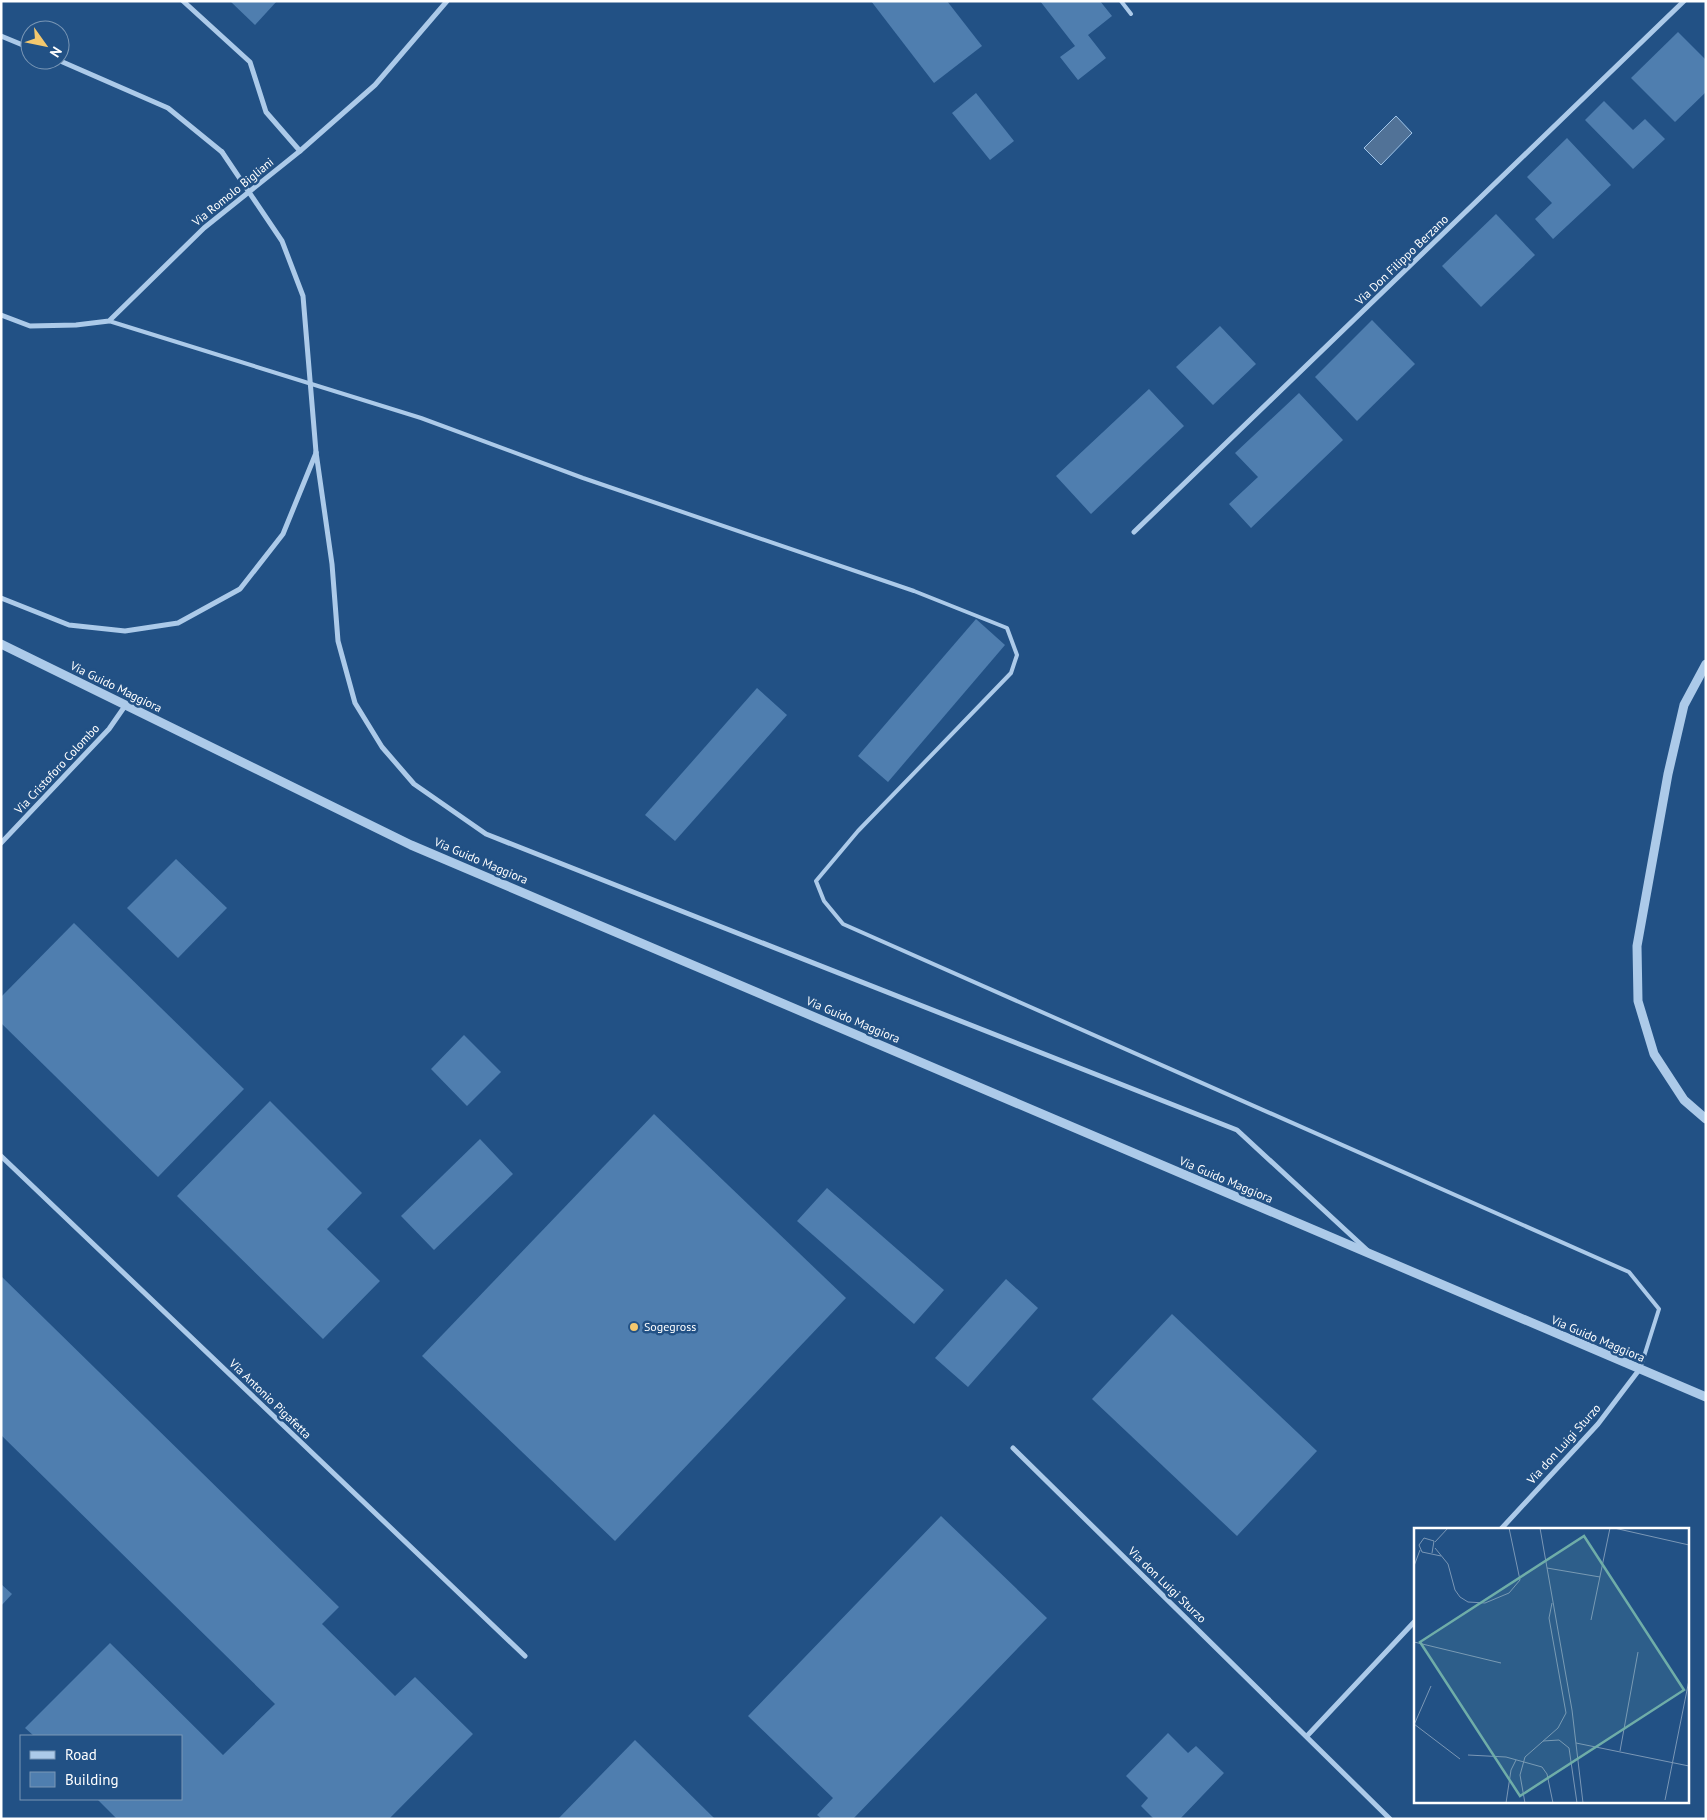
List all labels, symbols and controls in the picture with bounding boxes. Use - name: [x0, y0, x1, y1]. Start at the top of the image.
- north arrow: [20, 20, 70, 70]
- text: N: [46, 43, 66, 61]
- street label: Via Romolo Bigliani: [188, 154, 277, 230]
- street label: Via Don Filippo Berzano: [1351, 211, 1451, 309]
- street label: Via Guido Maggiora: [67, 657, 165, 715]
- street label: Via Cristoforo Colombo: [10, 720, 102, 818]
- street label: Via Guido Maggiora: [431, 834, 530, 887]
- street label: Via Guido Maggiora: [803, 993, 902, 1046]
- street label: Via Guido Maggiora: [1176, 1153, 1275, 1206]
- street label: Via Guido Maggiora: [1548, 1312, 1647, 1365]
- place label: Sogegross: [644, 1319, 696, 1334]
- marker: Sogegross: [628, 1321, 640, 1333]
- street label: Via Antonio Pigafetta: [225, 1355, 315, 1442]
- street label: Via don Luigi Sturzo: [1523, 1400, 1604, 1488]
- inset map: [1414, 1528, 1690, 1802]
- street label: Via don Luigi Sturzo: [1124, 1543, 1210, 1626]
- legend: [20, 1735, 182, 1800]
- text: Road: [65, 1745, 97, 1764]
- text: Building: [65, 1770, 119, 1789]

